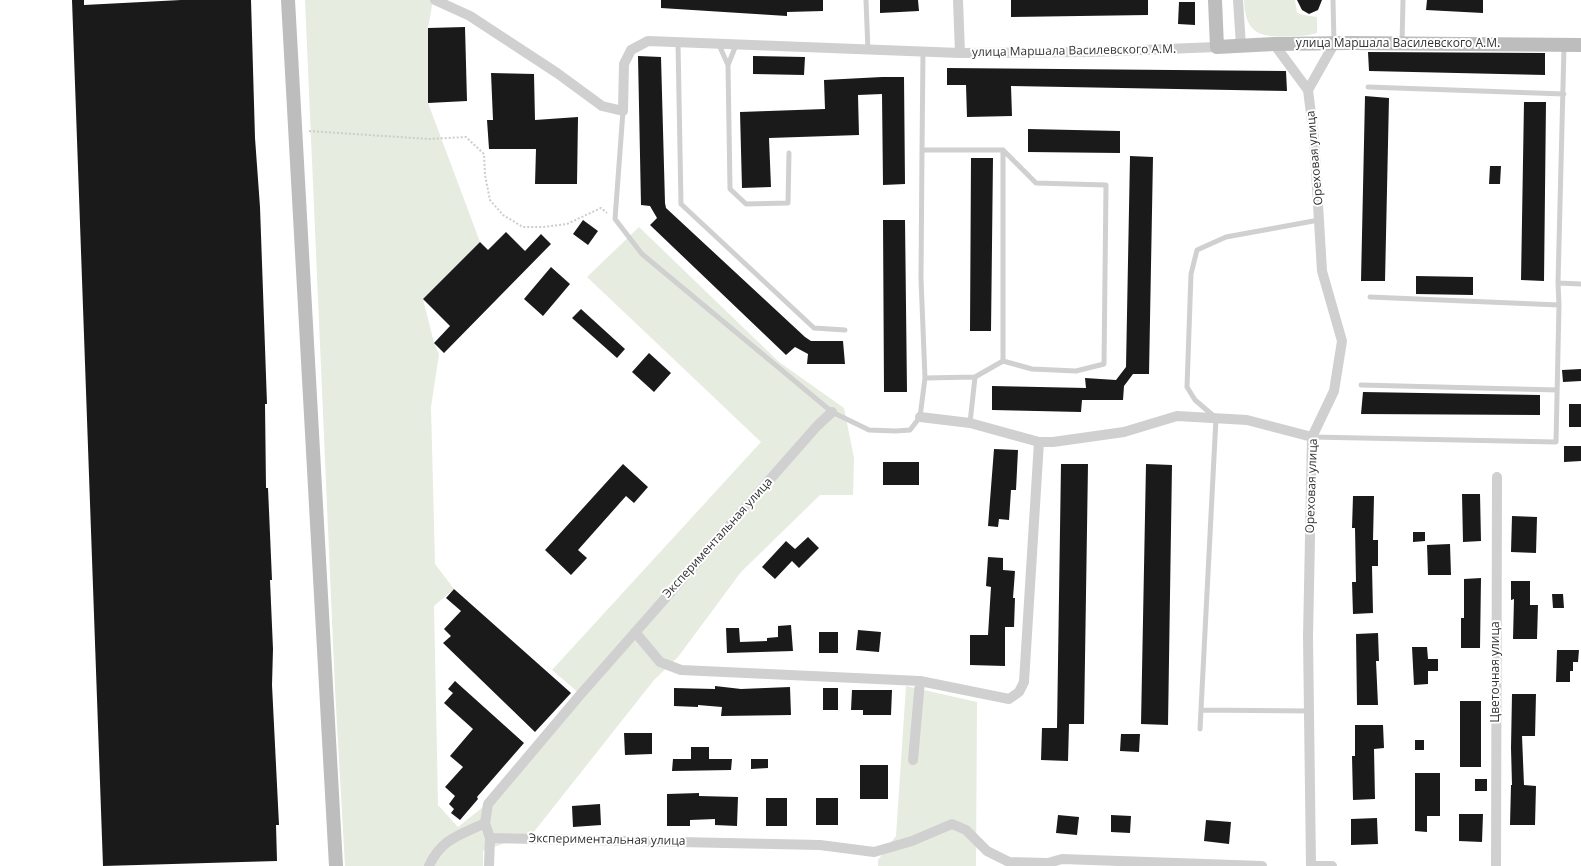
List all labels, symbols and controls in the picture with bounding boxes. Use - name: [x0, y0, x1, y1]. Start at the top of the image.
- street label: улица Маршала Василевского А.М.: [1296, 37, 1500, 51]
- street label: улица Маршала Василевского А.М.: [972, 42, 1176, 60]
- street label: Ореховая улица: [1304, 110, 1326, 206]
- street label: Ореховая улица: [1303, 438, 1321, 534]
- street label: Экспериментальная улица: [660, 475, 776, 601]
- street label: Цветочная улица: [1489, 621, 1503, 723]
- street label: Экспериментальная улица: [529, 831, 685, 849]

